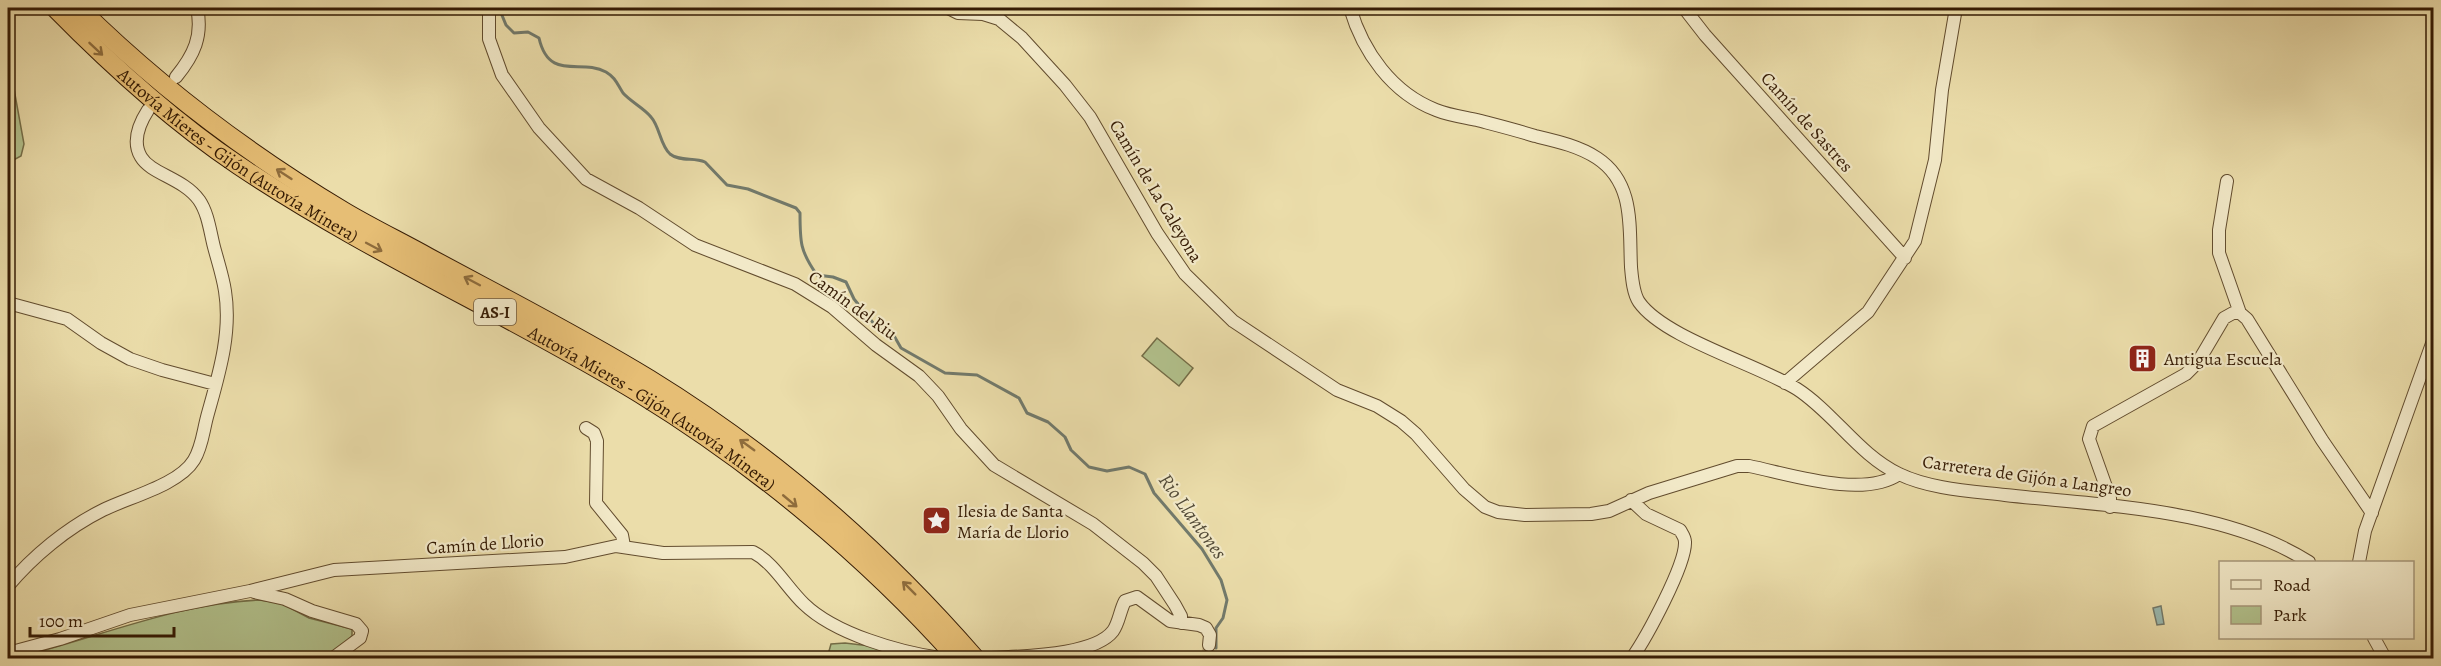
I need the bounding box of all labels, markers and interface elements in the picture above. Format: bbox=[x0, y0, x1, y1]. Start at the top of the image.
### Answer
one-way arrow bbox=[89, 41, 104, 56]
street label: Autovía Mieres - Gijón (Autovía Minera) bbox=[112, 62, 363, 248]
street label: Camín de Sastres bbox=[1756, 67, 1858, 177]
street label: Camín de La Caleyona bbox=[1104, 115, 1208, 267]
one-way arrow bbox=[276, 167, 293, 180]
one-way arrow bbox=[365, 241, 382, 253]
street label: Camín del Riu bbox=[804, 265, 903, 346]
one-way arrow bbox=[464, 275, 481, 287]
road number: AS-I bbox=[474, 299, 516, 325]
street label: Autovía Mieres - Gijón (Autovía Minera) bbox=[523, 320, 781, 496]
building icon: Antigua Escuela bbox=[2127, 343, 2159, 375]
place label: Antigua Escuela bbox=[2163, 347, 2282, 371]
one-way arrow bbox=[740, 439, 756, 452]
street label: Carretera de Gijón a Langreo bbox=[1921, 449, 2133, 503]
water label: Rio Llantones bbox=[1152, 468, 1233, 565]
one-way arrow bbox=[782, 495, 798, 508]
place label: Ilesia de Santa María de Llorio bbox=[957, 499, 1069, 544]
place icon: Ilesia de Santa María de Llorio bbox=[920, 505, 952, 537]
street label: Camín de Llorio bbox=[425, 528, 545, 560]
legend bbox=[2219, 561, 2414, 639]
text: Road bbox=[2273, 573, 2311, 597]
one-way arrow bbox=[902, 581, 917, 596]
scale bar bbox=[30, 600, 174, 638]
text: Park bbox=[2273, 603, 2307, 627]
text: 100 m bbox=[39, 609, 83, 633]

